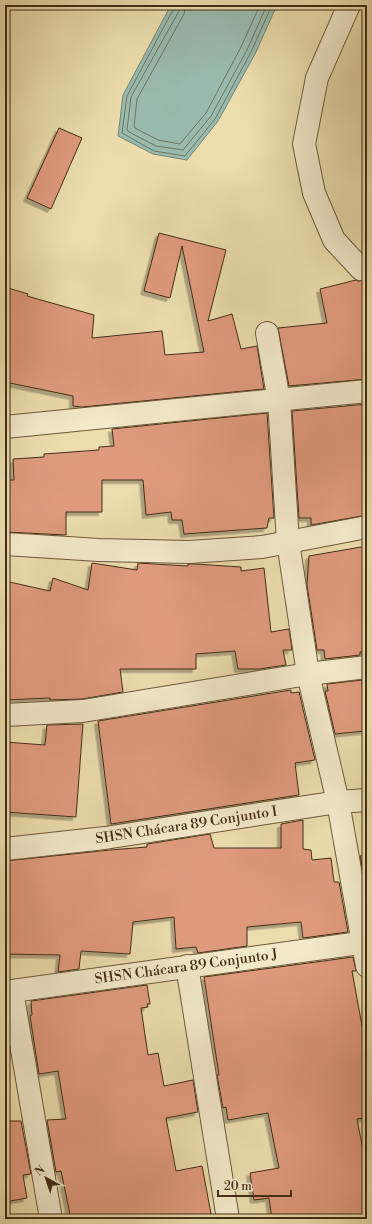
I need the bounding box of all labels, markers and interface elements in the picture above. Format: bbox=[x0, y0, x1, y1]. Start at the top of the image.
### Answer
street label: SHSN Chácara 89 Conjunto I bbox=[95, 802, 279, 848]
street label: SHSN Chácara 89 Conjunto J bbox=[94, 945, 279, 989]
north arrow bbox=[26, 1158, 66, 1198]
text: N bbox=[32, 1163, 48, 1179]
scale bar bbox=[218, 1172, 291, 1198]
text: 20 m bbox=[224, 1179, 252, 1194]

